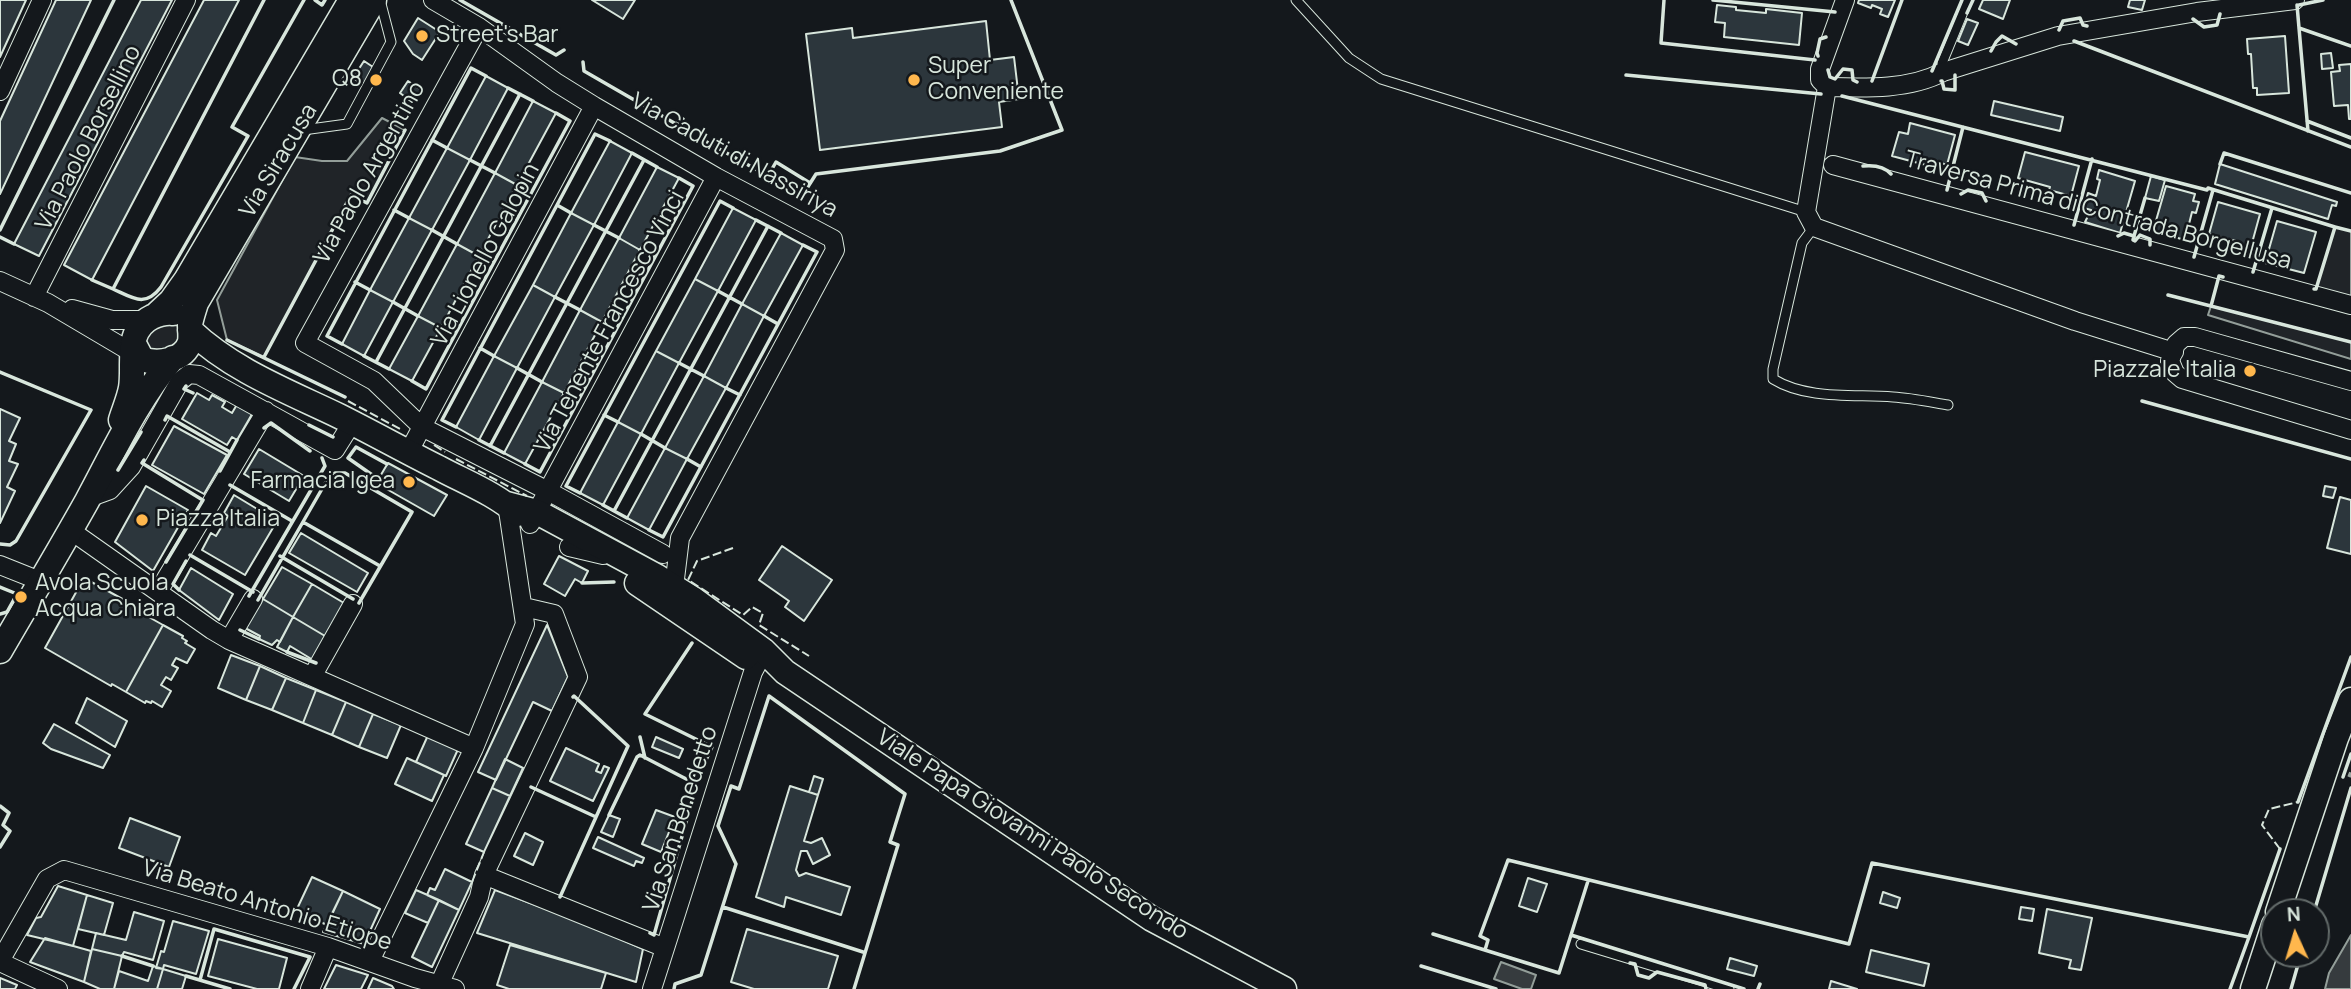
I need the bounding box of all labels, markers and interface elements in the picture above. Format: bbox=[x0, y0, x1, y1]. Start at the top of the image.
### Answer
place label: Street's Bar bbox=[436, 22, 558, 50]
marker: Street's Bar bbox=[414, 28, 430, 44]
street label: Via Paolo Borsellino bbox=[30, 41, 148, 235]
place label: Super Conveniente bbox=[928, 53, 1064, 107]
place label: Q8 bbox=[332, 66, 362, 94]
marker: Q8 bbox=[368, 72, 384, 88]
marker: Super Conveniente bbox=[906, 72, 922, 88]
street label: Via Paolo Argentino bbox=[308, 77, 432, 269]
street label: Via Caduti di Nassiriya bbox=[626, 88, 842, 224]
street label: Via Siracusa bbox=[234, 99, 324, 223]
street label: Traversa Prima di Contrada Borgellusa bbox=[1902, 146, 2294, 276]
street label: Via Lionello Galopin bbox=[426, 159, 546, 351]
street label: Via Tenente Francesco Vinci bbox=[529, 186, 691, 458]
place label: Piazzale Italia bbox=[2093, 357, 2236, 385]
marker: Piazzale Italia bbox=[2242, 363, 2258, 379]
place label: Farmacia Igea bbox=[250, 468, 395, 496]
marker: Farmacia Igea bbox=[401, 474, 417, 490]
place label: Piazza Italia bbox=[156, 506, 280, 534]
marker: Piazza Italia bbox=[134, 512, 150, 528]
place label: Avola Scuola Acqua Chiara bbox=[35, 570, 176, 624]
marker: Avola Scuola Acqua Chiara bbox=[13, 589, 29, 605]
street label: Via San Benedetto bbox=[638, 723, 724, 915]
street label: Viale Papa Giovanni Paolo Secondo bbox=[871, 724, 1193, 946]
street label: Via Beato Antonio Etiope bbox=[139, 855, 395, 957]
north arrow bbox=[2260, 898, 2330, 968]
text: N bbox=[2286, 901, 2301, 927]

